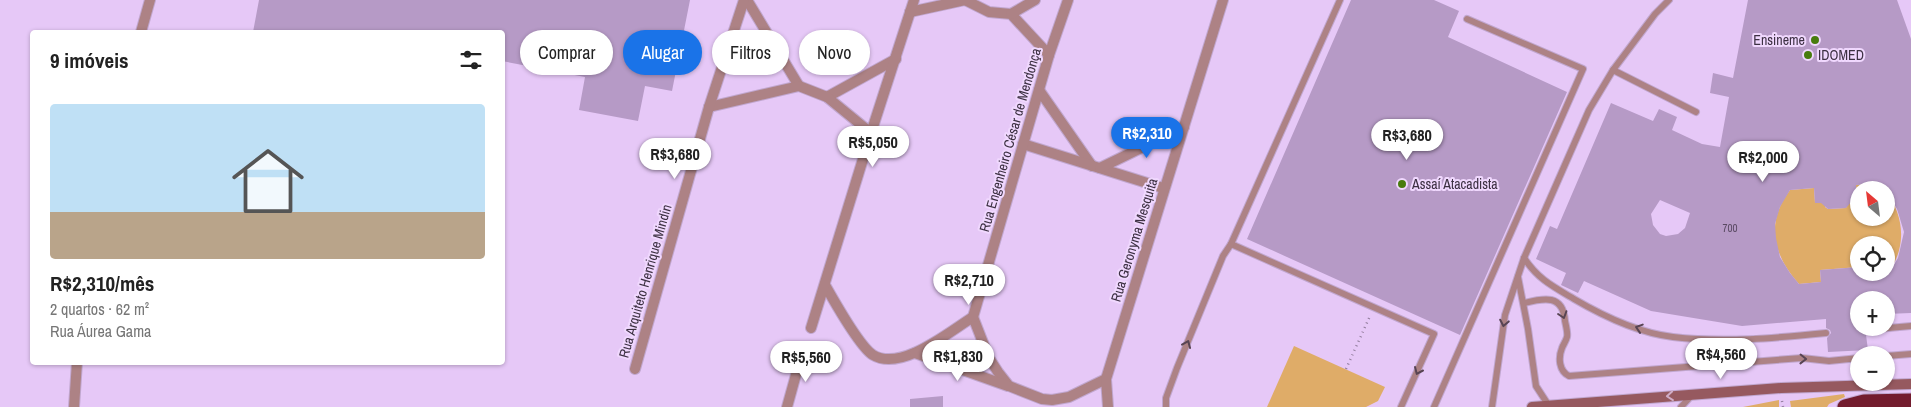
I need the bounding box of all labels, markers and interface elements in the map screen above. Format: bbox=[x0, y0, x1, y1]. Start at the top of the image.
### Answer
chip: Comprar bbox=[520, 30, 613, 75]
chip: Alugar bbox=[623, 30, 702, 75]
chip: Filtros bbox=[712, 30, 789, 75]
chip: Novo bbox=[799, 30, 870, 75]
place label: Ensineme bbox=[1753, 31, 1805, 49]
marker: Ensineme bbox=[1809, 34, 1821, 46]
text: 9 imóveis bbox=[50, 46, 129, 75]
icon: filters bbox=[457, 46, 485, 74]
street label: Rua Engenheiro César de Mendonça bbox=[975, 46, 1045, 234]
place label: IDOMED bbox=[1818, 46, 1864, 64]
marker: IDOMED bbox=[1802, 49, 1814, 61]
pin: R$2,310 bbox=[1101, 116, 1193, 159]
pin: R$3,680 bbox=[1361, 119, 1453, 161]
text: R$2,310 bbox=[1122, 122, 1172, 144]
text: R$3,680 bbox=[1382, 124, 1432, 146]
pin: R$5,050 bbox=[827, 126, 919, 168]
text: R$5,050 bbox=[848, 131, 898, 153]
icon: home bbox=[223, 136, 313, 226]
pin: R$3,680 bbox=[629, 138, 721, 180]
pin: R$2,000 bbox=[1717, 140, 1809, 183]
text: R$3,680 bbox=[650, 143, 700, 165]
text: R$2,000 bbox=[1738, 146, 1788, 168]
street label: Rua Geronyma Mesquita bbox=[1107, 175, 1162, 304]
place label: Assaí Atacadista bbox=[1411, 175, 1498, 193]
marker: Assaí Atacadista bbox=[1396, 178, 1408, 190]
north arrow bbox=[1850, 181, 1895, 226]
map controls bbox=[1850, 181, 1895, 391]
street label: Rua Arquiteto Henrique Mindin bbox=[614, 202, 676, 360]
house number: 700 bbox=[1722, 221, 1738, 235]
button: locate bbox=[1850, 236, 1895, 281]
pin: R$2,710 bbox=[923, 264, 1015, 306]
text: R$2,310/mês bbox=[50, 269, 154, 298]
text: R$2,710 bbox=[944, 269, 994, 291]
button: + bbox=[1850, 291, 1895, 336]
text: 2 quartos · 62 m² bbox=[50, 298, 149, 320]
one-way arrow bbox=[1557, 310, 1567, 318]
one-way arrow bbox=[1499, 318, 1510, 327]
text: Rua Áurea Gama bbox=[50, 320, 151, 342]
one-way arrow bbox=[1635, 324, 1644, 334]
pin: R$4,560 bbox=[1675, 338, 1767, 380]
pin: R$5,560 bbox=[760, 340, 852, 383]
pin: R$1,830 bbox=[912, 340, 1004, 382]
one-way arrow bbox=[1181, 340, 1192, 349]
text: R$4,560 bbox=[1696, 343, 1746, 365]
text: R$1,830 bbox=[933, 345, 983, 367]
text: R$5,560 bbox=[781, 346, 831, 368]
button: − bbox=[1850, 346, 1895, 391]
one-way arrow bbox=[1800, 353, 1808, 364]
one-way arrow bbox=[1413, 366, 1424, 375]
one-way arrow bbox=[1666, 390, 1674, 401]

